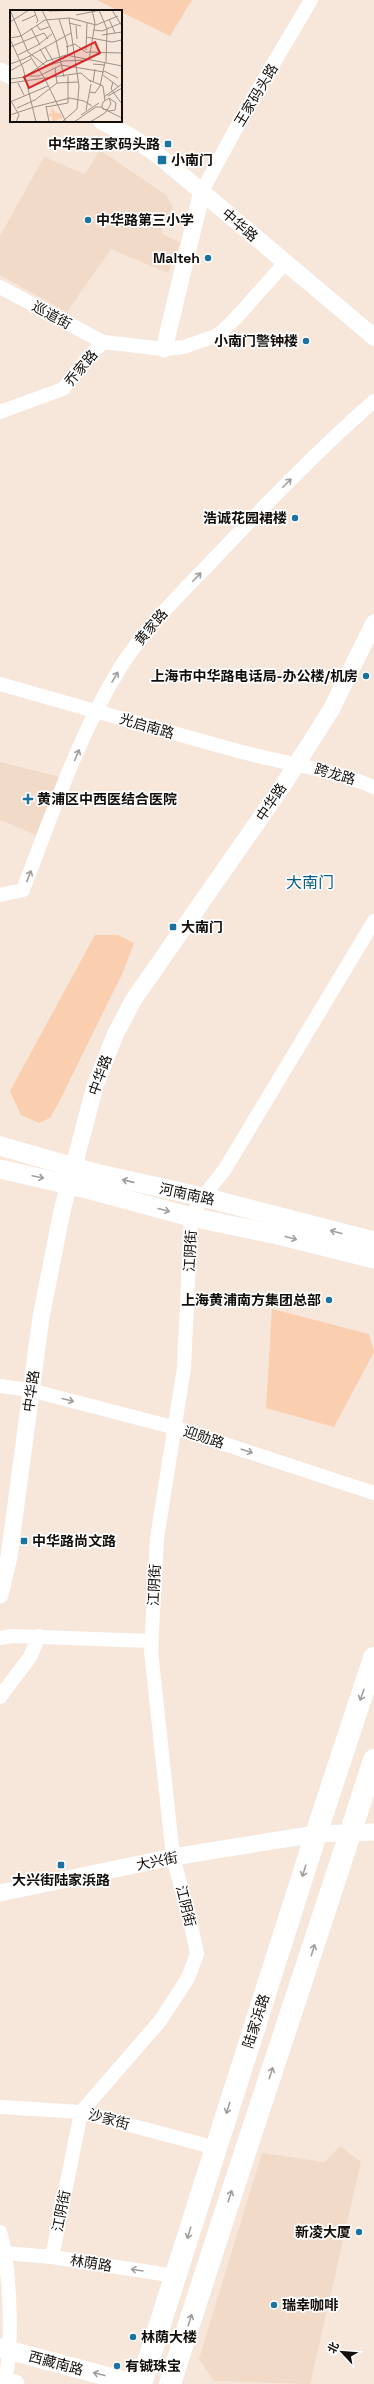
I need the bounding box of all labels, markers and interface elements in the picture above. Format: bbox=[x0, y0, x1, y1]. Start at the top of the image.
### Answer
inset map bbox=[10, 10, 122, 122]
street label: 王家码头路 bbox=[230, 60, 282, 130]
place label: 中华路王家码头路 bbox=[48, 135, 160, 153]
marker: 中华路王家码头路 bbox=[163, 139, 173, 149]
place label: 小南门 bbox=[171, 151, 213, 169]
marker: 小南门 bbox=[156, 154, 168, 166]
street label: 中华路 bbox=[218, 204, 262, 246]
place label: 中华路第三小学 bbox=[96, 211, 194, 229]
marker: 中华路第三小学 bbox=[83, 215, 93, 225]
place label: Malteh bbox=[153, 249, 200, 267]
marker: Malteh bbox=[203, 253, 213, 263]
street label: 巡道街 bbox=[29, 297, 75, 333]
place label: 小南门警钟楼 bbox=[214, 332, 298, 350]
marker: 小南门警钟楼 bbox=[301, 336, 311, 346]
street label: 乔家路 bbox=[61, 346, 101, 390]
one-way arrow bbox=[282, 479, 292, 488]
place label: 浩诚花园裙楼 bbox=[203, 509, 287, 527]
marker: 浩诚花园裙楼 bbox=[290, 513, 300, 523]
one-way arrow bbox=[192, 572, 201, 582]
street label: 黄家路 bbox=[131, 605, 171, 649]
place label: 上海市中华路电话局-办公楼/机房 bbox=[151, 667, 358, 685]
one-way arrow bbox=[111, 671, 119, 683]
marker: 上海市中华路电话局-办公楼/机房 bbox=[361, 671, 371, 681]
street label: 光启南路 bbox=[118, 710, 176, 742]
one-way arrow bbox=[73, 749, 81, 761]
street label: 跨龙路 bbox=[312, 760, 358, 788]
street label: 中华路 bbox=[252, 780, 290, 824]
place label: 黄浦区中西医结合医院 bbox=[37, 790, 177, 808]
marker: 黄浦区中西医结合医院 bbox=[22, 793, 34, 805]
one-way arrow bbox=[25, 870, 33, 882]
district label: 大南门 bbox=[286, 872, 334, 893]
place label: 大南门 bbox=[181, 918, 223, 936]
marker: 大南门 bbox=[168, 922, 178, 932]
street label: 中华路 bbox=[84, 1052, 116, 1098]
one-way arrow bbox=[31, 1174, 44, 1182]
one-way arrow bbox=[122, 1177, 135, 1184]
street label: 河南南路 bbox=[158, 1179, 216, 1209]
one-way arrow bbox=[157, 1207, 170, 1214]
one-way arrow bbox=[330, 1228, 343, 1236]
street label: 江阴街 bbox=[180, 1230, 200, 1272]
one-way arrow bbox=[284, 1235, 297, 1242]
place label: 上海黄浦南方集团总部 bbox=[181, 1291, 321, 1309]
marker: 上海黄浦南方集团总部 bbox=[324, 1295, 334, 1305]
street label: 中华路 bbox=[19, 1369, 43, 1413]
one-way arrow bbox=[61, 1397, 74, 1404]
street label: 迎勋路 bbox=[181, 1422, 227, 1452]
one-way arrow bbox=[241, 1448, 253, 1456]
place label: 中华路尚文路 bbox=[32, 1532, 116, 1550]
marker: 中华路尚文路 bbox=[19, 1536, 29, 1546]
street label: 江阴街 bbox=[144, 1564, 164, 1606]
one-way arrow bbox=[357, 1689, 365, 1701]
street label: 大兴街 bbox=[135, 1848, 179, 1874]
marker: 大兴街陆家浜路 bbox=[56, 1860, 66, 1870]
one-way arrow bbox=[300, 1864, 307, 1877]
place label: 大兴街陆家浜路 bbox=[12, 1871, 110, 1889]
street label: 江阴街 bbox=[172, 1883, 200, 1929]
one-way arrow bbox=[310, 1944, 317, 1957]
street label: 陆家浜路 bbox=[239, 1992, 273, 2050]
one-way arrow bbox=[267, 2067, 275, 2079]
one-way arrow bbox=[224, 2102, 231, 2115]
street label: 沙家街 bbox=[86, 2105, 132, 2133]
street label: 江阴街 bbox=[48, 2189, 74, 2233]
one-way arrow bbox=[227, 2190, 234, 2203]
place label: 新凌大厦 bbox=[295, 2223, 351, 2241]
one-way arrow bbox=[185, 2226, 192, 2239]
marker: 新凌大厦 bbox=[354, 2227, 364, 2237]
street label: 林荫路 bbox=[69, 2251, 113, 2275]
one-way arrow bbox=[131, 2266, 144, 2274]
place label: 瑞幸咖啡 bbox=[282, 2296, 339, 2314]
marker: 瑞幸咖啡 bbox=[269, 2300, 279, 2310]
one-way arrow bbox=[187, 2314, 195, 2326]
place label: 林荫大楼 bbox=[141, 2328, 197, 2346]
marker: 林荫大楼 bbox=[128, 2332, 138, 2342]
north arrow bbox=[322, 2332, 362, 2372]
text: 北 bbox=[324, 2340, 342, 2356]
street label: 西藏南路 bbox=[27, 2347, 85, 2379]
place label: 有铖珠宝 bbox=[125, 2357, 181, 2375]
marker: 有铖珠宝 bbox=[112, 2361, 122, 2371]
one-way arrow bbox=[92, 2370, 105, 2378]

